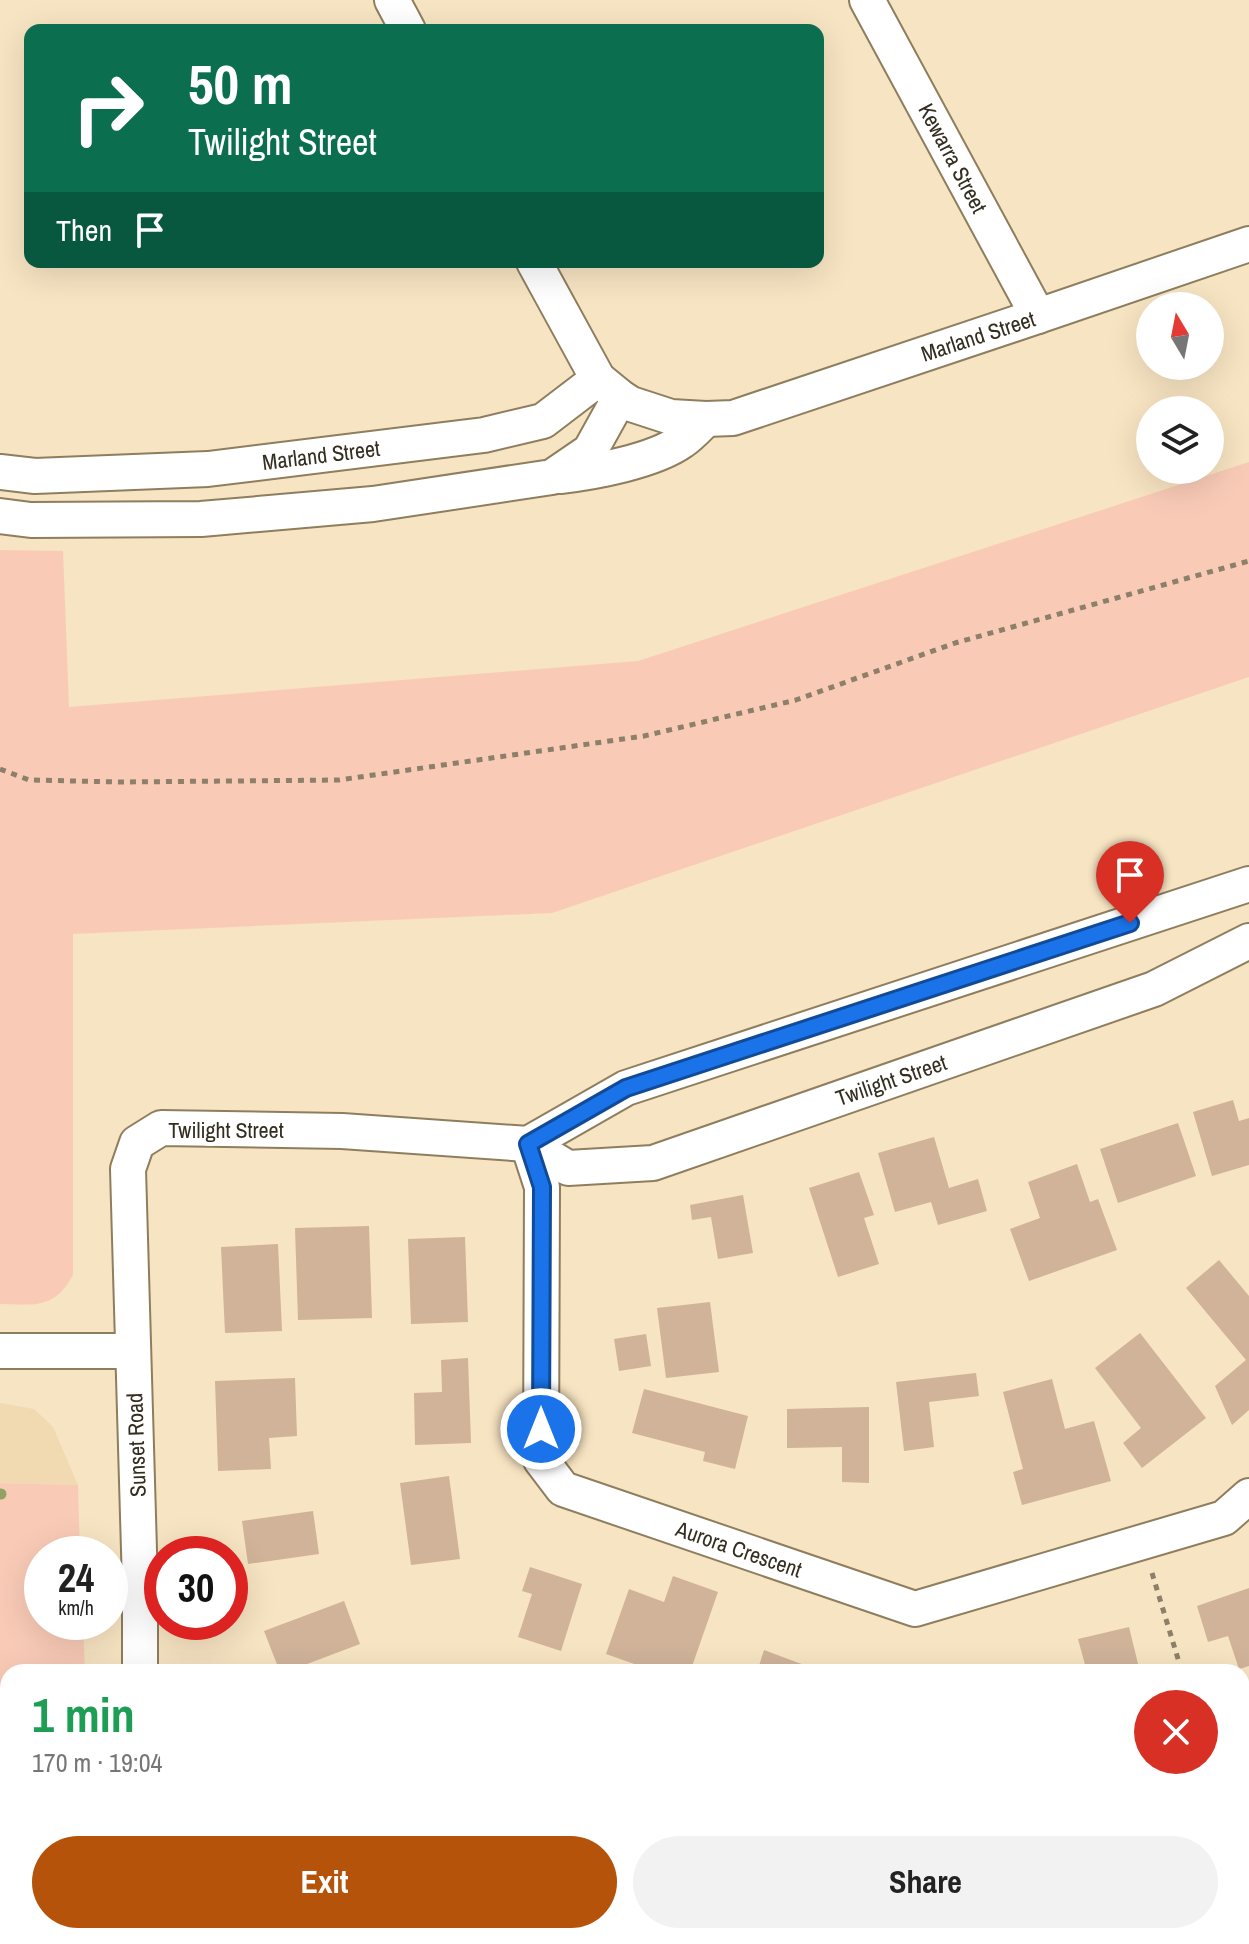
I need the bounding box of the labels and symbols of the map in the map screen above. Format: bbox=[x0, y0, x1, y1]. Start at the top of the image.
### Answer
street label: Kewarra Street bbox=[912, 98, 994, 218]
north arrow bbox=[1136, 292, 1224, 380]
street label: Marland Street bbox=[917, 303, 1039, 369]
street label: Marland Street bbox=[260, 433, 382, 477]
pin bbox=[1096, 841, 1164, 923]
street label: Twilight Street bbox=[832, 1047, 950, 1113]
street label: Twilight Street bbox=[168, 1115, 284, 1145]
position arrow bbox=[499, 1387, 583, 1471]
street label: Sunset Road bbox=[119, 1392, 153, 1498]
street label: Aurora Crescent bbox=[671, 1513, 806, 1585]
speed limit sign: 30 bbox=[144, 1536, 248, 1640]

